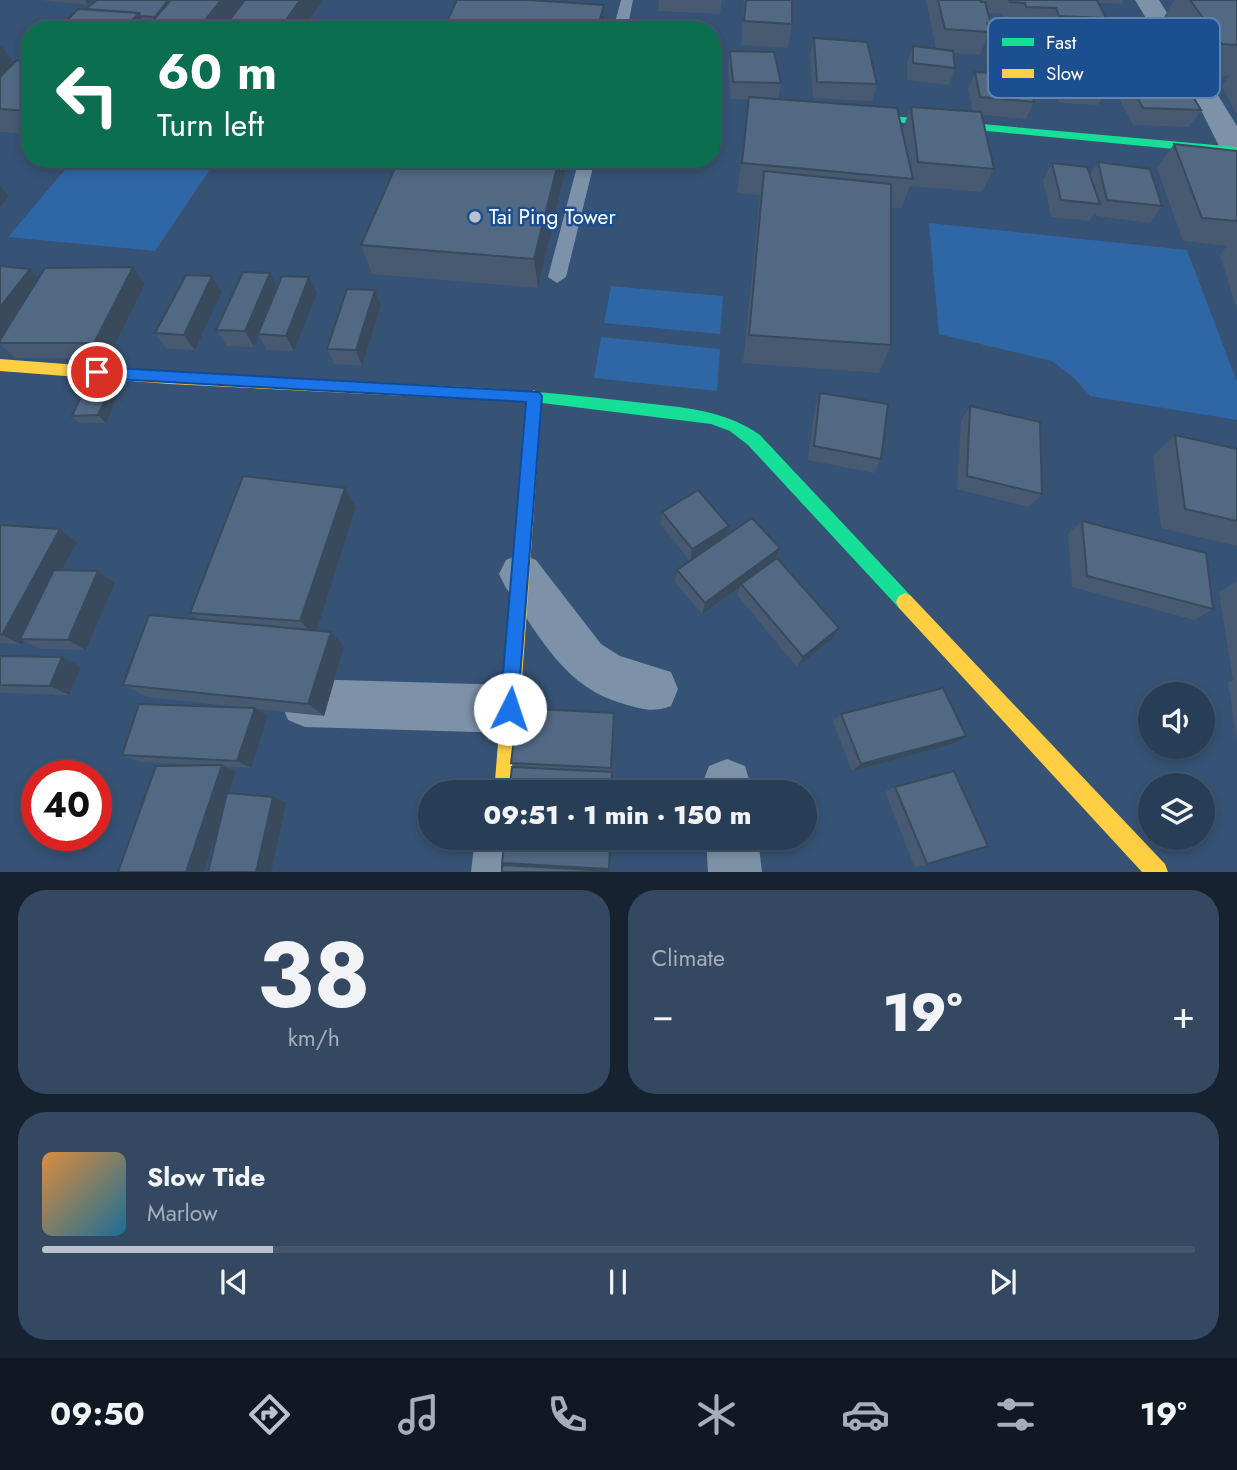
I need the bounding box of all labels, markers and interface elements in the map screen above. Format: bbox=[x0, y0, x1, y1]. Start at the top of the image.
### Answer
legend bbox=[988, 18, 1220, 98]
text: Fast bbox=[1046, 29, 1077, 56]
text: 60 m bbox=[157, 37, 277, 107]
icon: left bbox=[42, 49, 133, 140]
text: Slow bbox=[1046, 60, 1084, 87]
text: Turn left bbox=[157, 102, 264, 148]
place label: Tai Ping Tower bbox=[489, 202, 616, 232]
marker: Tai Ping Tower bbox=[467, 209, 483, 225]
pin bbox=[67, 342, 127, 402]
icon: arrive bbox=[78, 353, 116, 391]
position arrow bbox=[473, 672, 547, 746]
map controls bbox=[1138, 682, 1215, 850]
button: sound bbox=[1138, 682, 1215, 759]
speed limit sign: 40 bbox=[21, 760, 112, 851]
button: layers bbox=[1138, 773, 1215, 850]
text: 09:51 · 1 min · 150 m bbox=[484, 796, 751, 834]
text: 38 bbox=[257, 910, 371, 1041]
text: Climate bbox=[652, 941, 725, 975]
text: 19° bbox=[883, 975, 962, 1051]
text: − bbox=[652, 987, 674, 1042]
text: + bbox=[1172, 987, 1195, 1042]
text: km/h bbox=[288, 1021, 340, 1055]
text: Slow Tide bbox=[147, 1158, 266, 1196]
text: Marlow bbox=[147, 1196, 218, 1230]
icon: previous bbox=[215, 1263, 253, 1301]
icon: pause bbox=[599, 1263, 637, 1301]
icon: next bbox=[984, 1263, 1022, 1301]
icon: directions bbox=[245, 1390, 294, 1439]
icon: music bbox=[394, 1390, 443, 1439]
icon: phone bbox=[543, 1390, 592, 1439]
icon: climate bbox=[692, 1390, 741, 1439]
icon: car bbox=[841, 1390, 890, 1439]
icon: filters bbox=[991, 1390, 1040, 1439]
text: 09:50 bbox=[50, 1391, 145, 1437]
text: 19° bbox=[1140, 1391, 1187, 1437]

